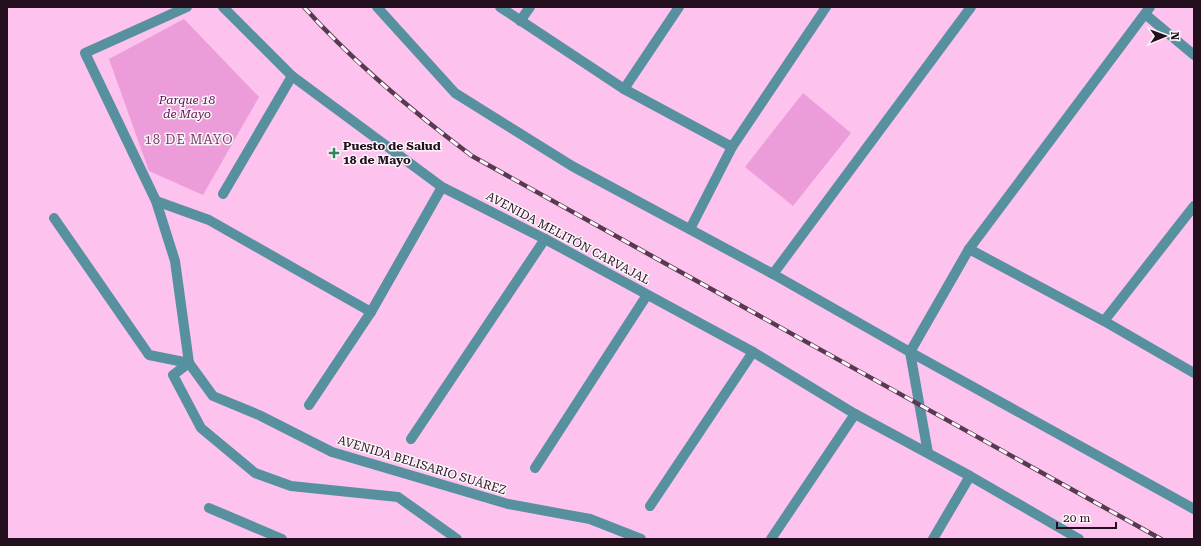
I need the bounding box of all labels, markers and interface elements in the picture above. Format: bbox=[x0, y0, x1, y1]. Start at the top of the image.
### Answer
north arrow bbox=[1145, 16, 1185, 56]
text: N bbox=[1168, 31, 1181, 41]
park label: Parque 18 de Mayo bbox=[158, 93, 215, 121]
district label: 18 DE MAYO bbox=[144, 132, 234, 147]
place label: Puesto de Salud 18 de Mayo bbox=[343, 139, 441, 167]
marker: Puesto de Salud 18 de Mayo bbox=[328, 147, 340, 159]
street label: AVENIDA MELITÓN CARVAJAL bbox=[484, 189, 652, 287]
street label: AVENIDA BELISARIO SUÁREZ bbox=[336, 433, 508, 497]
scale bar bbox=[1057, 504, 1116, 530]
text: 20 m bbox=[1063, 511, 1090, 525]

